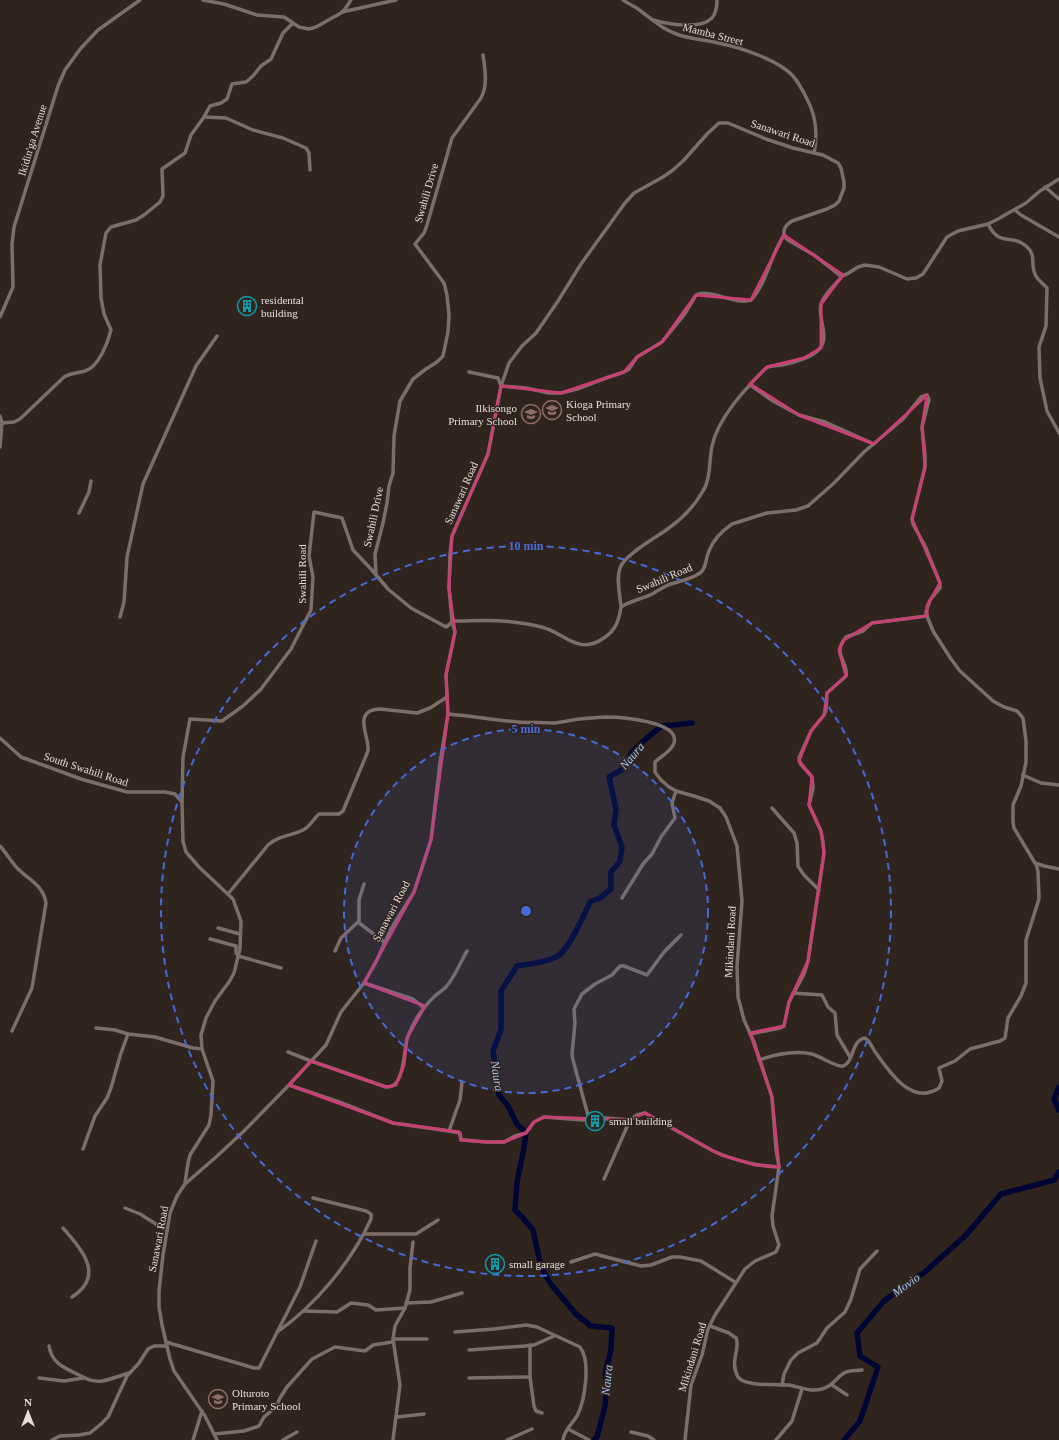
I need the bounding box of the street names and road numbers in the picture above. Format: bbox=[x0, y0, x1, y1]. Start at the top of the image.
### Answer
street label: Mamba Street bbox=[681, 21, 745, 47]
street label: Ikidin'ga Avenue bbox=[15, 103, 49, 177]
street label: Sanawari Road bbox=[749, 117, 817, 149]
street label: Swahili Drive bbox=[412, 162, 440, 224]
street label: Sanawari Road bbox=[442, 460, 480, 526]
street label: Swahili Drive bbox=[361, 486, 385, 548]
street label: Swahili Road bbox=[296, 544, 308, 604]
street label: Swahili Road bbox=[634, 561, 694, 595]
street label: South Swahili Road bbox=[42, 750, 130, 788]
street label: Sanawari Road bbox=[370, 878, 412, 943]
street label: Mikindani Road bbox=[722, 905, 738, 978]
street label: Sanawari Road bbox=[146, 1205, 170, 1273]
street label: Mikindani Road bbox=[676, 1320, 708, 1393]

